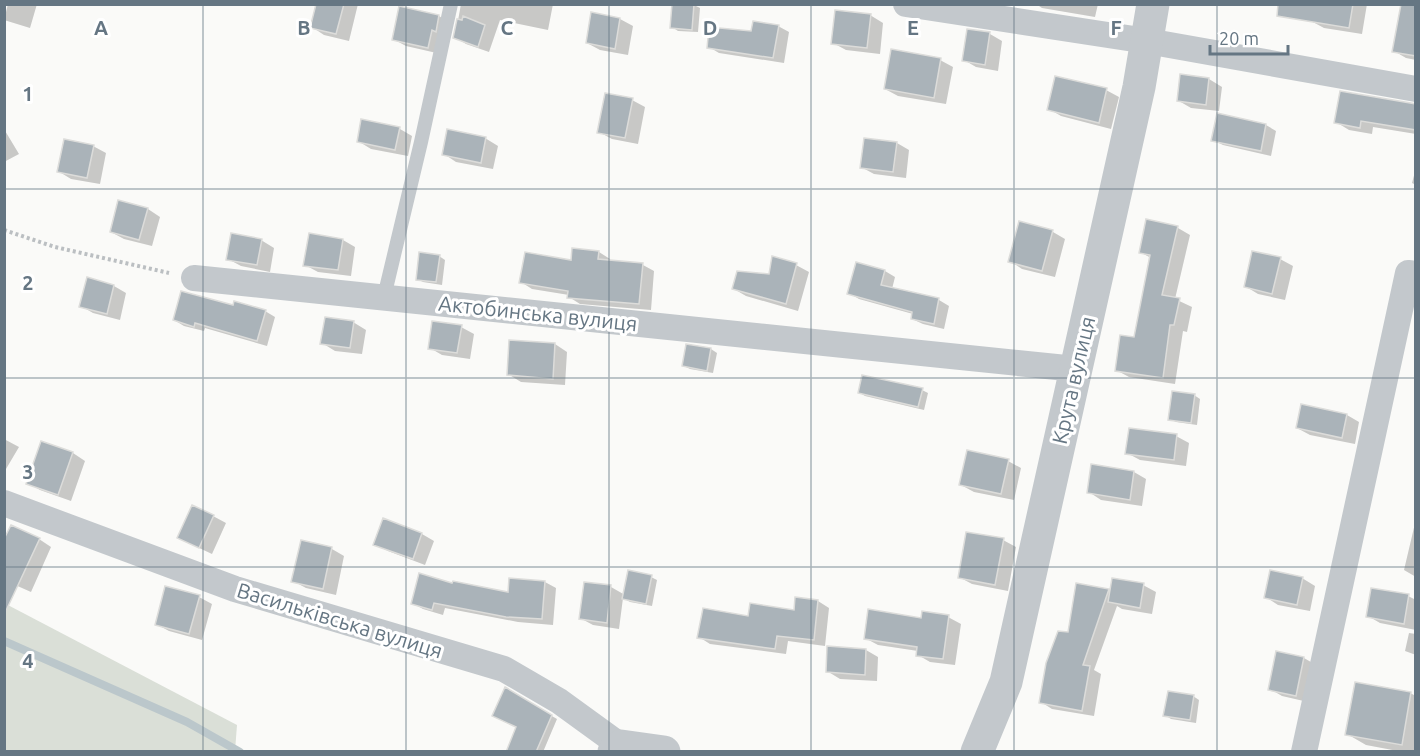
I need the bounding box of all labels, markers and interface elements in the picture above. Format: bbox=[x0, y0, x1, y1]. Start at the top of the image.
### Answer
text: A bbox=[94, 16, 108, 39]
text: B bbox=[297, 16, 311, 39]
text: C bbox=[501, 16, 514, 39]
text: D bbox=[703, 16, 717, 39]
text: E bbox=[907, 16, 919, 39]
text: F bbox=[1110, 16, 1122, 39]
scale bar bbox=[1210, 18, 1288, 56]
text: 20 m bbox=[1219, 28, 1259, 48]
text: 1 bbox=[22, 82, 34, 105]
text: 2 bbox=[22, 271, 34, 294]
street label: Актобинська вулиця bbox=[437, 291, 639, 335]
street label: Крута вулиця bbox=[1047, 314, 1099, 446]
text: 3 bbox=[22, 460, 34, 483]
street label: Васильківська вулиця bbox=[234, 577, 446, 663]
text: 4 bbox=[22, 649, 34, 672]

